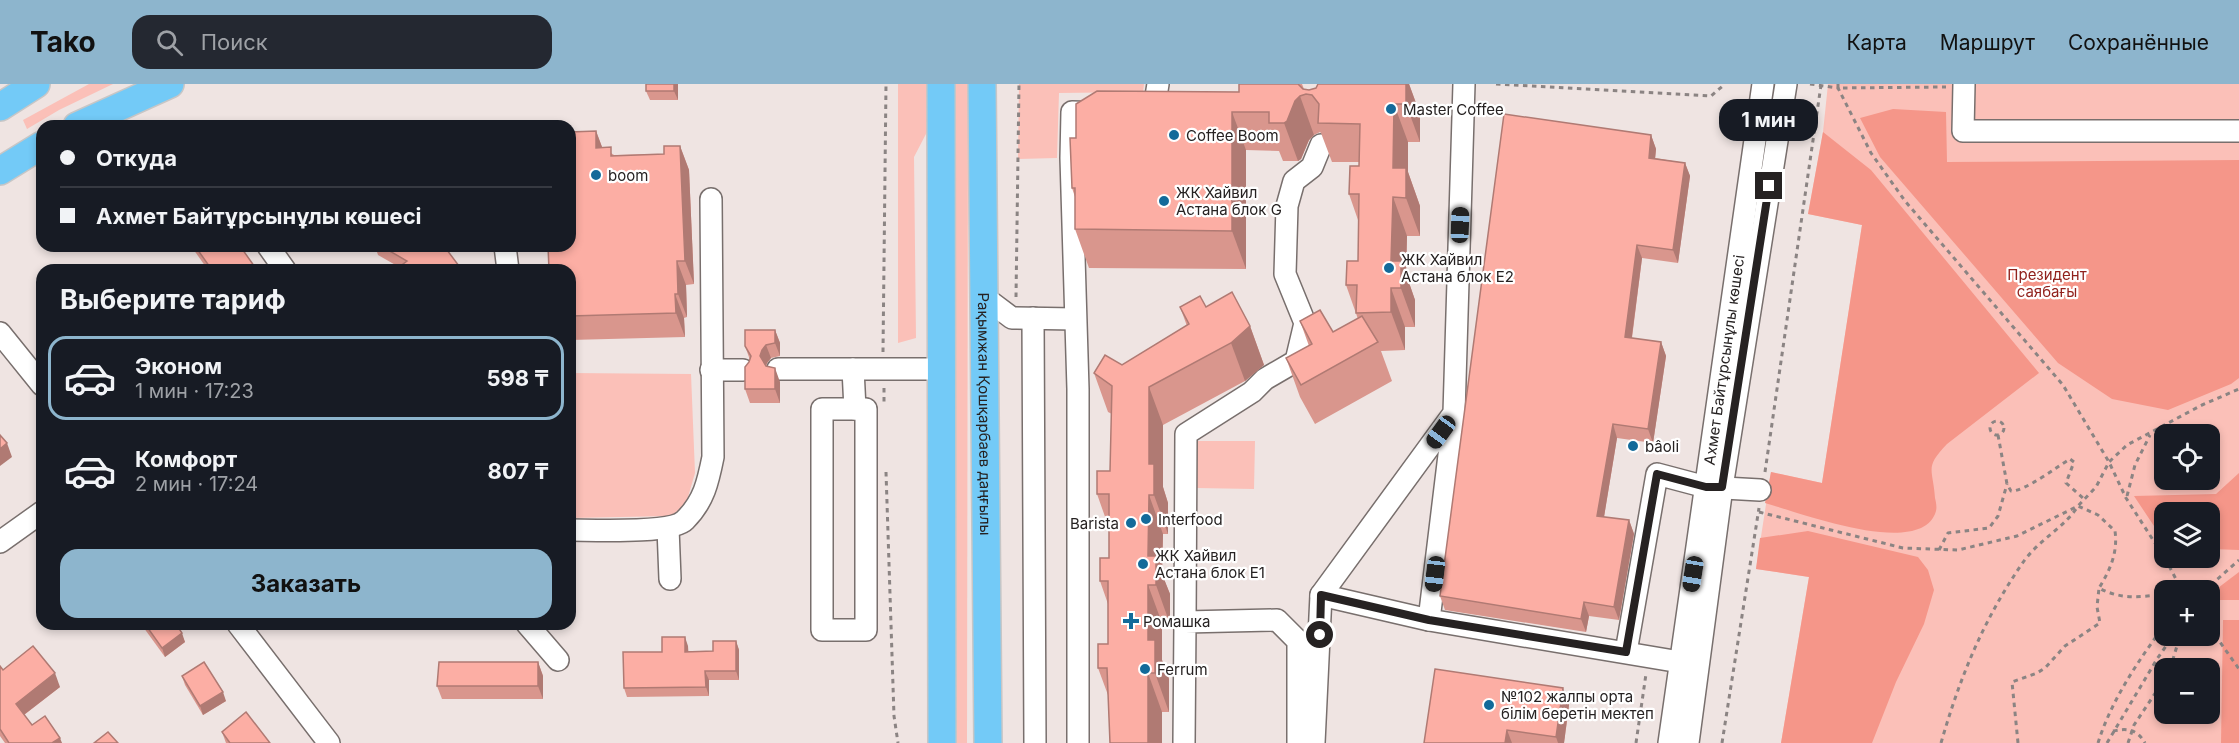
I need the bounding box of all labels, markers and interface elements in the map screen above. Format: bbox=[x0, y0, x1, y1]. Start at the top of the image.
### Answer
search box bbox=[132, 15, 552, 69]
text: Tako bbox=[30, 25, 96, 59]
icon: search bbox=[153, 26, 186, 59]
text: Поиск bbox=[201, 29, 268, 55]
text: Карта bbox=[1846, 30, 1907, 55]
text: Маршрут bbox=[1940, 30, 2035, 55]
text: Сохранённые bbox=[2068, 30, 2209, 55]
callout: 1 мин bbox=[1720, 99, 1818, 141]
place label: Master Coffee bbox=[1403, 100, 1504, 119]
marker: Master Coffee bbox=[1384, 102, 1398, 116]
text: 1 мин bbox=[1741, 108, 1796, 132]
place label: Coffee Boom bbox=[1186, 126, 1279, 145]
marker: Coffee Boom bbox=[1167, 128, 1181, 142]
text: Откуда bbox=[96, 145, 177, 171]
place label: boom bbox=[608, 166, 648, 185]
marker: boom bbox=[589, 168, 603, 182]
route end bbox=[1755, 172, 1782, 199]
place label: ЖК Хайвил Астана блок G bbox=[1176, 183, 1282, 219]
marker: ЖК Хайвил Астана блок G bbox=[1157, 194, 1171, 208]
text: Ахмет Байтұрсынұлы көшесі bbox=[96, 203, 422, 229]
car bbox=[1450, 207, 1470, 243]
place label: ЖК Хайвил Астана блок E2 bbox=[1401, 250, 1514, 286]
street label: Ахмет Байтұрсынұлы көшесі bbox=[1699, 253, 1748, 466]
marker: ЖК Хайвил Астана блок E2 bbox=[1382, 261, 1396, 275]
park label: Президент саябағы bbox=[2007, 265, 2087, 301]
text: Выберите тариф bbox=[60, 283, 286, 316]
street label: Рақымжан Қошқарбаев даңғылы bbox=[974, 292, 996, 536]
icon: car bbox=[63, 351, 117, 405]
text: Эконом bbox=[135, 353, 222, 379]
text: 598 ₸ bbox=[486, 365, 549, 391]
text: 1 мин · 17:23 bbox=[135, 379, 254, 403]
car bbox=[1423, 412, 1459, 452]
map controls bbox=[2154, 424, 2220, 724]
button: locate bbox=[2154, 424, 2220, 490]
place label: bâoli bbox=[1645, 437, 1679, 456]
marker: bâoli bbox=[1626, 439, 1640, 453]
icon: car bbox=[63, 444, 117, 498]
text: Комфорт bbox=[135, 446, 237, 472]
text: 807 ₸ bbox=[488, 458, 549, 484]
text: 2 мин · 17:24 bbox=[135, 472, 258, 496]
button: layers bbox=[2154, 502, 2220, 568]
place label: Interfood bbox=[1158, 510, 1223, 529]
marker: Interfood bbox=[1139, 512, 1153, 526]
place label: Barista bbox=[1070, 514, 1119, 533]
marker: Barista bbox=[1124, 516, 1138, 530]
place label: ЖК Хайвил Астана блок E1 bbox=[1155, 546, 1265, 582]
button: Заказать bbox=[60, 549, 552, 618]
car bbox=[1424, 555, 1446, 593]
car bbox=[1681, 555, 1705, 593]
marker: ЖК Хайвил Астана блок E1 bbox=[1136, 557, 1150, 571]
button: + bbox=[2154, 580, 2220, 646]
place label: Ромашка bbox=[1143, 612, 1210, 631]
marker: Ромашка bbox=[1124, 614, 1138, 628]
route start bbox=[1306, 621, 1333, 648]
button: − bbox=[2154, 658, 2220, 724]
place label: Ferrum bbox=[1157, 660, 1208, 679]
marker: Ferrum bbox=[1138, 662, 1152, 676]
place label: №102 жалпы орта білім беретін мектеп bbox=[1501, 687, 1654, 723]
marker: №102 жалпы орта білім беретін мектеп bbox=[1482, 698, 1496, 712]

